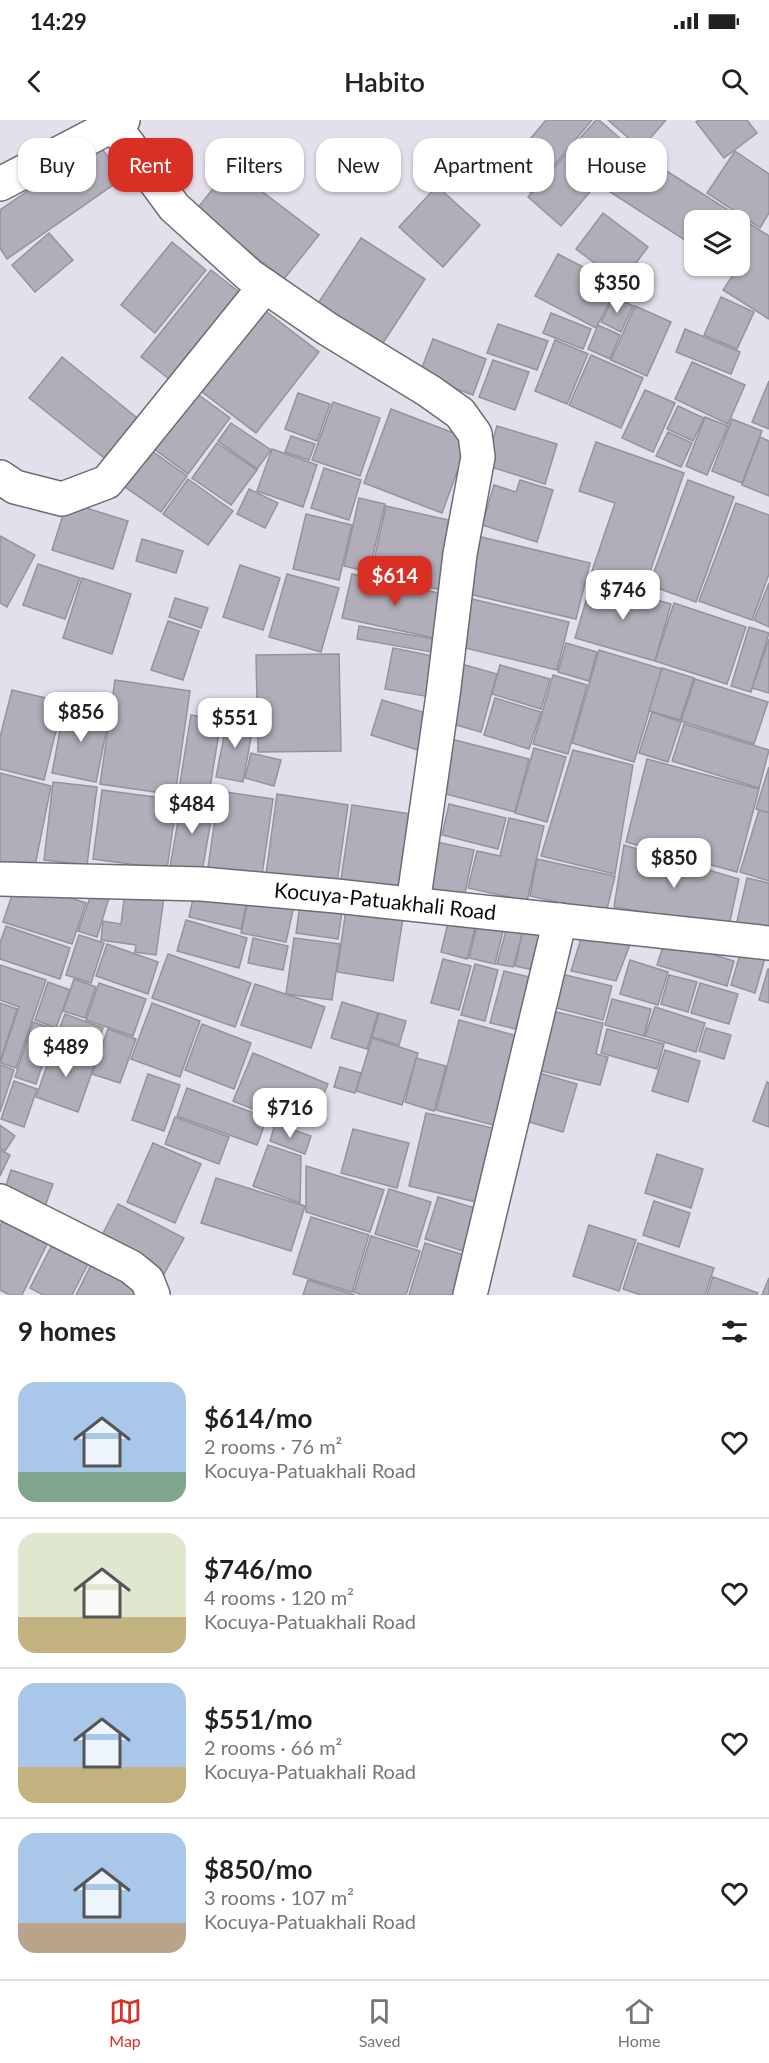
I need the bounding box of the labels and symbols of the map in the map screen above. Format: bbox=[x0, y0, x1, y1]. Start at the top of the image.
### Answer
pin: $350 bbox=[581, 263, 653, 314]
pin: $614 bbox=[359, 556, 431, 607]
pin: $746 bbox=[587, 570, 659, 621]
pin: $856 bbox=[45, 692, 117, 743]
pin: $551 bbox=[199, 698, 271, 749]
pin: $484 bbox=[156, 784, 228, 835]
pin: $850 bbox=[638, 838, 710, 889]
street label: Kocuya-Patuakhali Road bbox=[273, 877, 497, 924]
pin: $489 bbox=[30, 1027, 102, 1078]
pin: $716 bbox=[254, 1088, 326, 1139]

